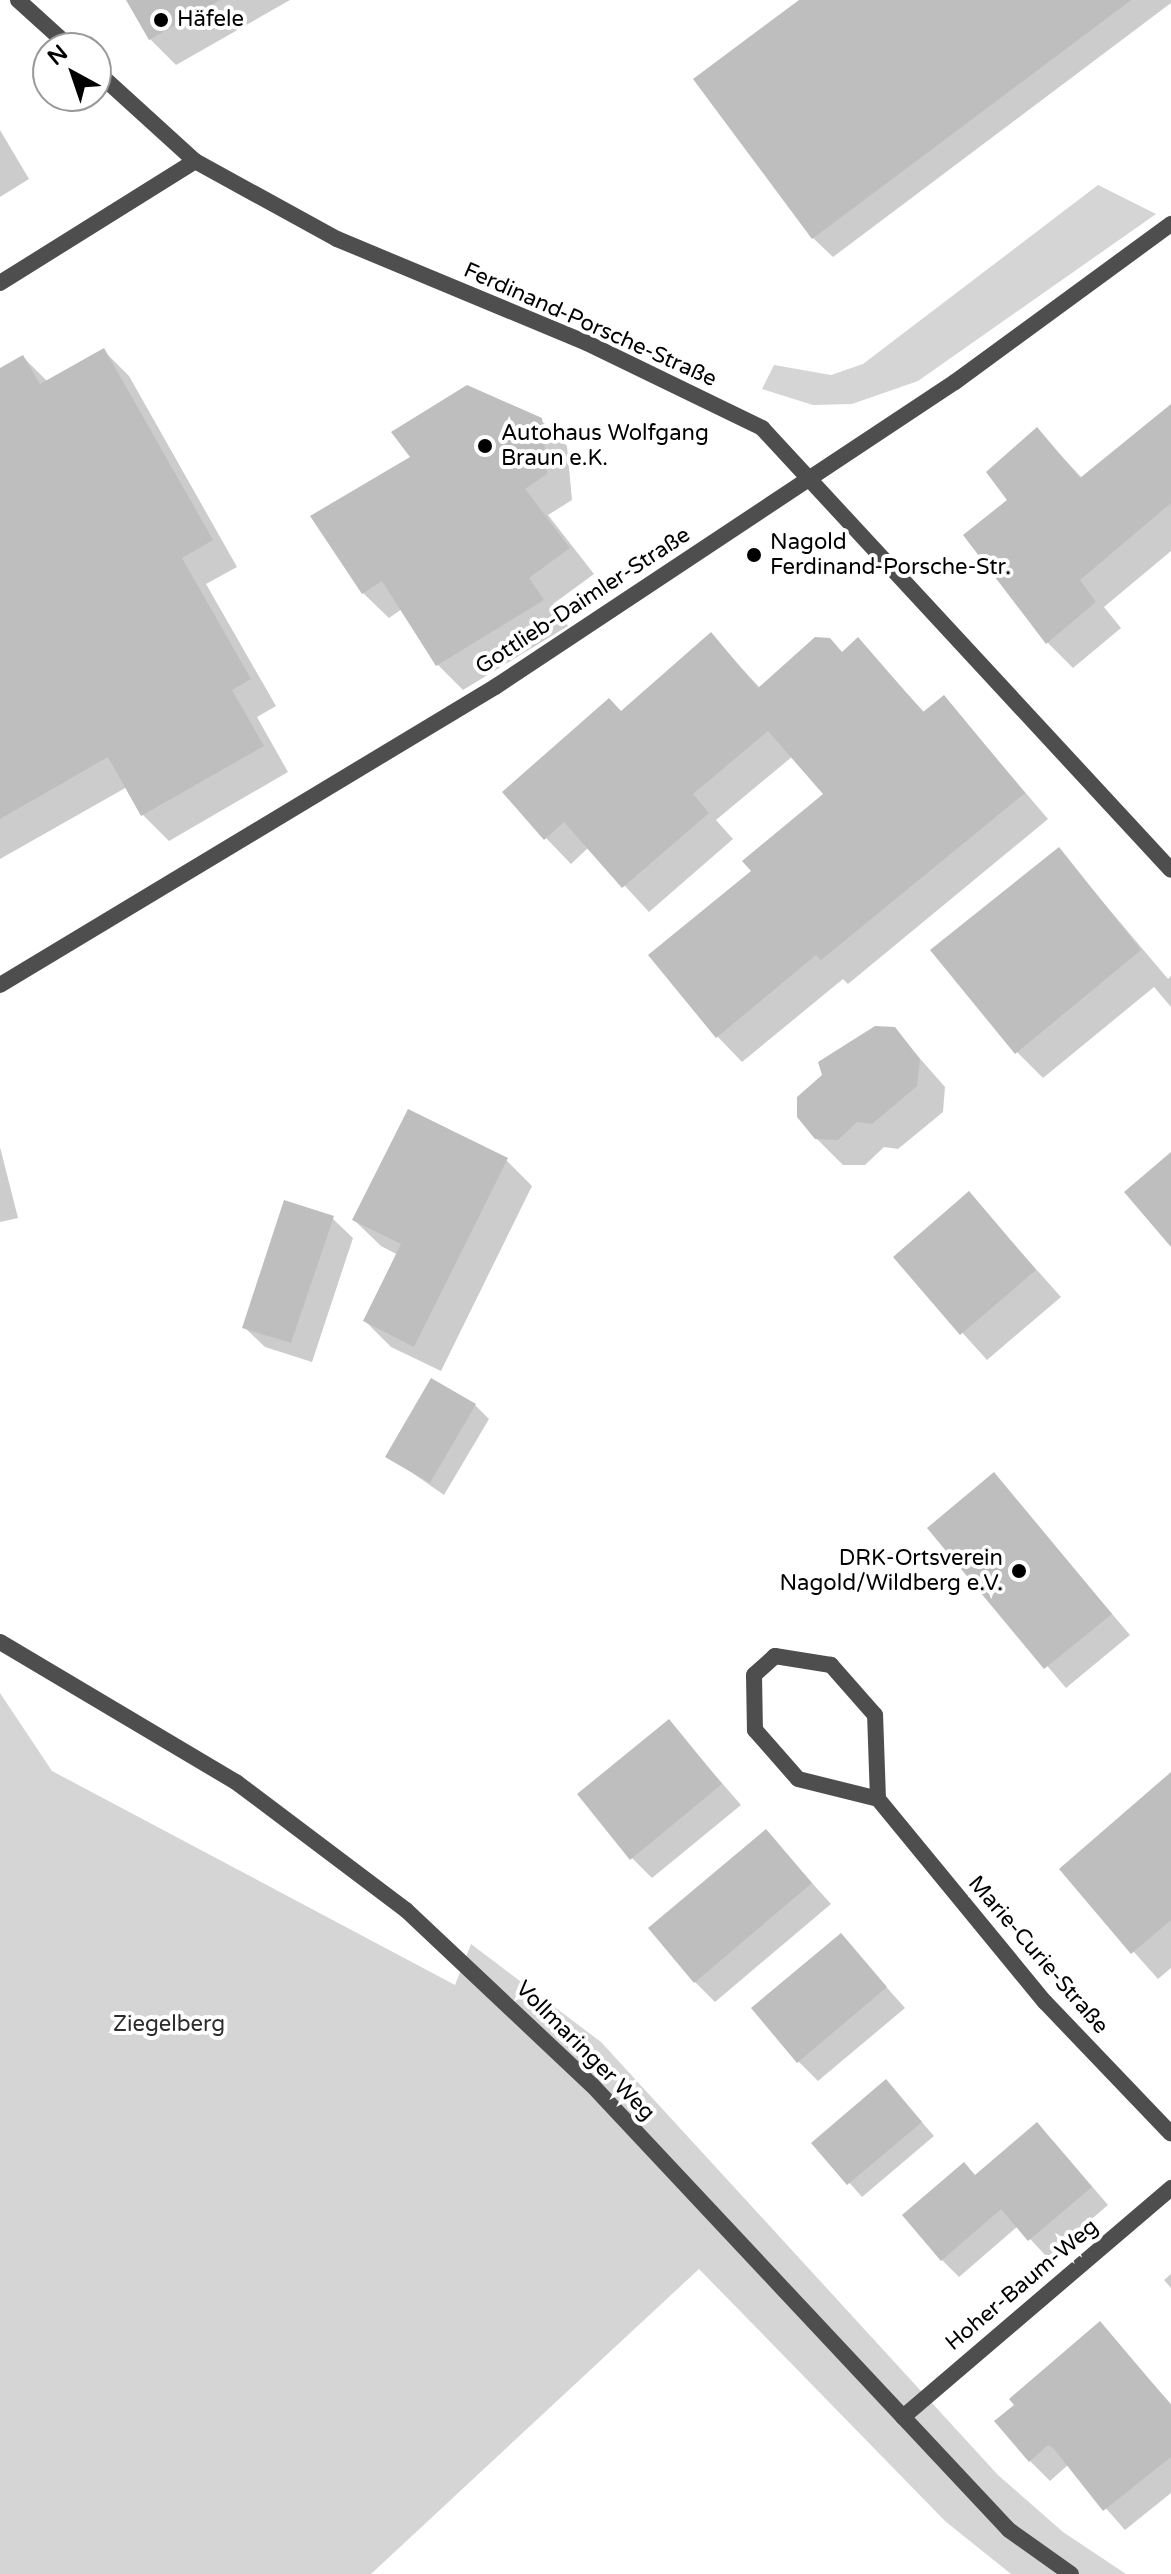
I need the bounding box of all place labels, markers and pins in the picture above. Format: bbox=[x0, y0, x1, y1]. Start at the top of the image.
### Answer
place label: Häfele bbox=[177, 7, 244, 33]
marker: Häfele bbox=[152, 11, 170, 29]
place label: Autohaus Wolfgang Braun e.K. bbox=[501, 420, 709, 472]
marker: Autohaus Wolfgang Braun e.K. bbox=[476, 437, 494, 455]
place label: Nagold Ferdinand-Porsche-Str. bbox=[770, 529, 1011, 580]
marker: Nagold Ferdinand-Porsche-Str. bbox=[745, 546, 763, 564]
place label: DRK-Ortsverein Nagold/Wildberg e.V. bbox=[779, 1545, 1003, 1596]
marker: DRK-Ortsverein Nagold/Wildberg e.V. bbox=[1010, 1562, 1028, 1580]

